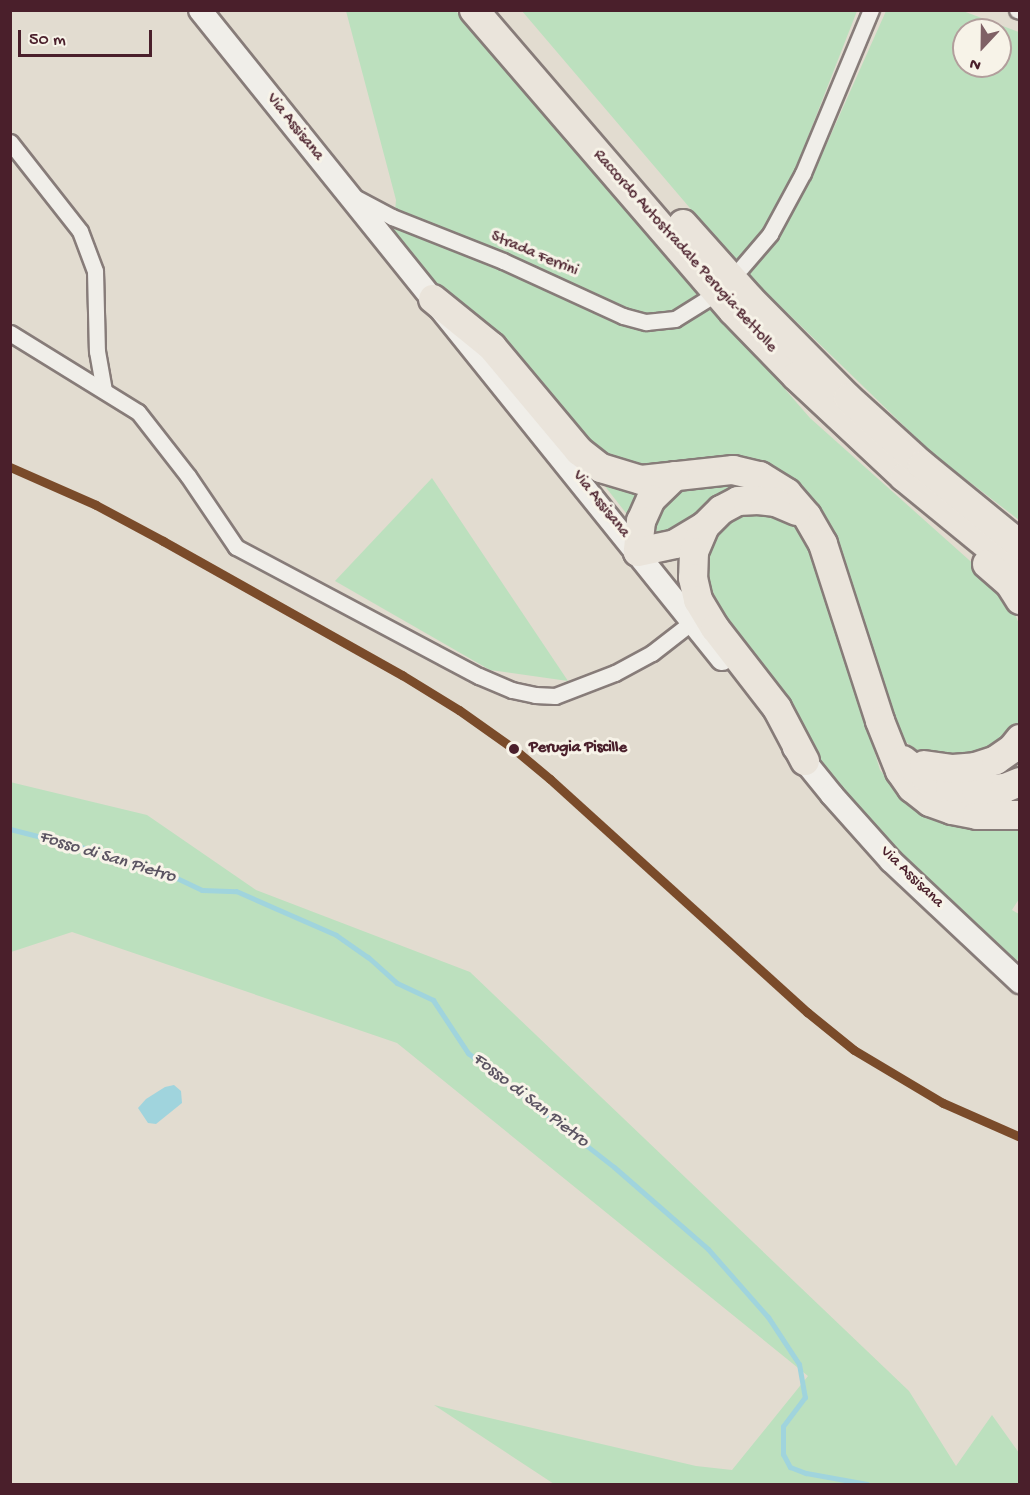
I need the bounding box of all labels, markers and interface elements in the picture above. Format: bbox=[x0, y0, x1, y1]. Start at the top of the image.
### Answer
scale bar bbox=[21, 18, 154, 56]
north arrow bbox=[952, 18, 1012, 78]
text: 50 m bbox=[29, 30, 66, 51]
text: N bbox=[967, 53, 984, 74]
street label: Via Assisana bbox=[261, 90, 327, 166]
street label: Raccordo Autostradale Perugia-Bettolle bbox=[588, 147, 780, 357]
street label: Strada Ferrini bbox=[488, 228, 580, 282]
street label: Via Assisana bbox=[567, 467, 633, 543]
marker: Perugia Piscille bbox=[504, 739, 524, 759]
place label: Perugia Piscille bbox=[529, 739, 627, 759]
water label: Fosso di San Pietro bbox=[36, 827, 178, 889]
street label: Via Assisana bbox=[875, 843, 947, 913]
water label: Fosso di San Pietro bbox=[468, 1049, 592, 1153]

